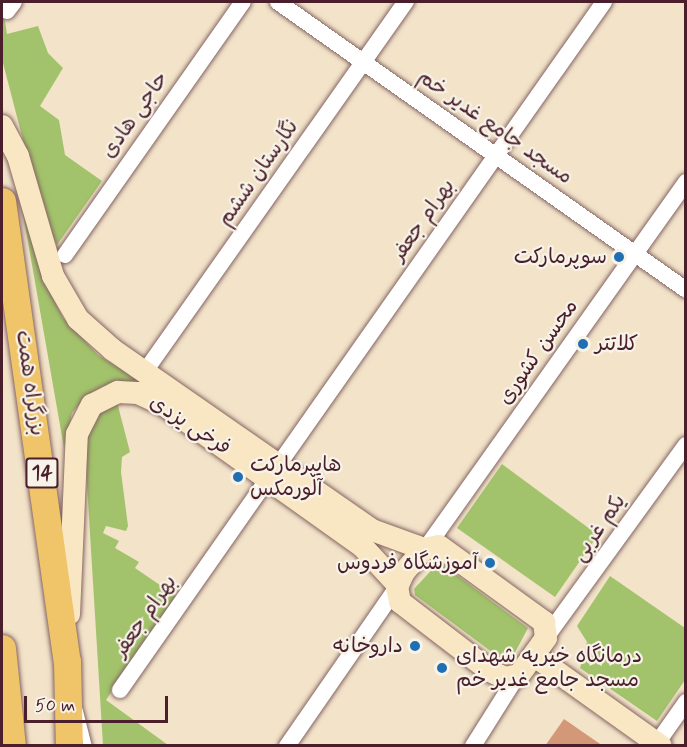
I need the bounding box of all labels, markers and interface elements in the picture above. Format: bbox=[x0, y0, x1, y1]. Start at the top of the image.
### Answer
street label: مسجد جامع غدیر خم bbox=[413, 64, 577, 190]
street label: حاجی هادی bbox=[96, 67, 174, 163]
street label: نگارستان ششم bbox=[212, 115, 304, 231]
street label: بهرام جعفر bbox=[386, 174, 460, 266]
place label: سوپرمارکت bbox=[514, 244, 607, 270]
marker: سوپرمارکت bbox=[612, 250, 626, 264]
street label: محسن کشوری bbox=[493, 295, 583, 409]
street label: بزرگراه همت bbox=[10, 329, 50, 437]
place label: کلاتتر bbox=[595, 331, 638, 357]
marker: کلاتتر bbox=[576, 337, 590, 351]
street label: فرخی یزدی bbox=[145, 389, 235, 461]
place label: هایپرمارکت آلورمکس bbox=[250, 452, 341, 502]
road number: 14 bbox=[24, 456, 60, 490]
marker: هایپرمارکت آلورمکس bbox=[231, 470, 245, 484]
street label: یکم غربی bbox=[567, 489, 631, 567]
place label: آموزشگاه فردوس bbox=[337, 550, 478, 576]
marker: آموزشگاه فردوس bbox=[483, 556, 497, 570]
street label: بهرام جعفر bbox=[108, 570, 182, 662]
place label: داروخانه bbox=[333, 633, 403, 659]
marker: داروخانه bbox=[408, 639, 422, 653]
place label: درمانگاه خیریه شهدای مسجد جامع غدیر خم bbox=[456, 643, 642, 693]
marker: درمانگاه خیریه شهدای مسجد جامع غدیر خم bbox=[433, 659, 451, 677]
scale bar bbox=[27, 684, 171, 722]
text: 50 m bbox=[35, 694, 75, 718]

